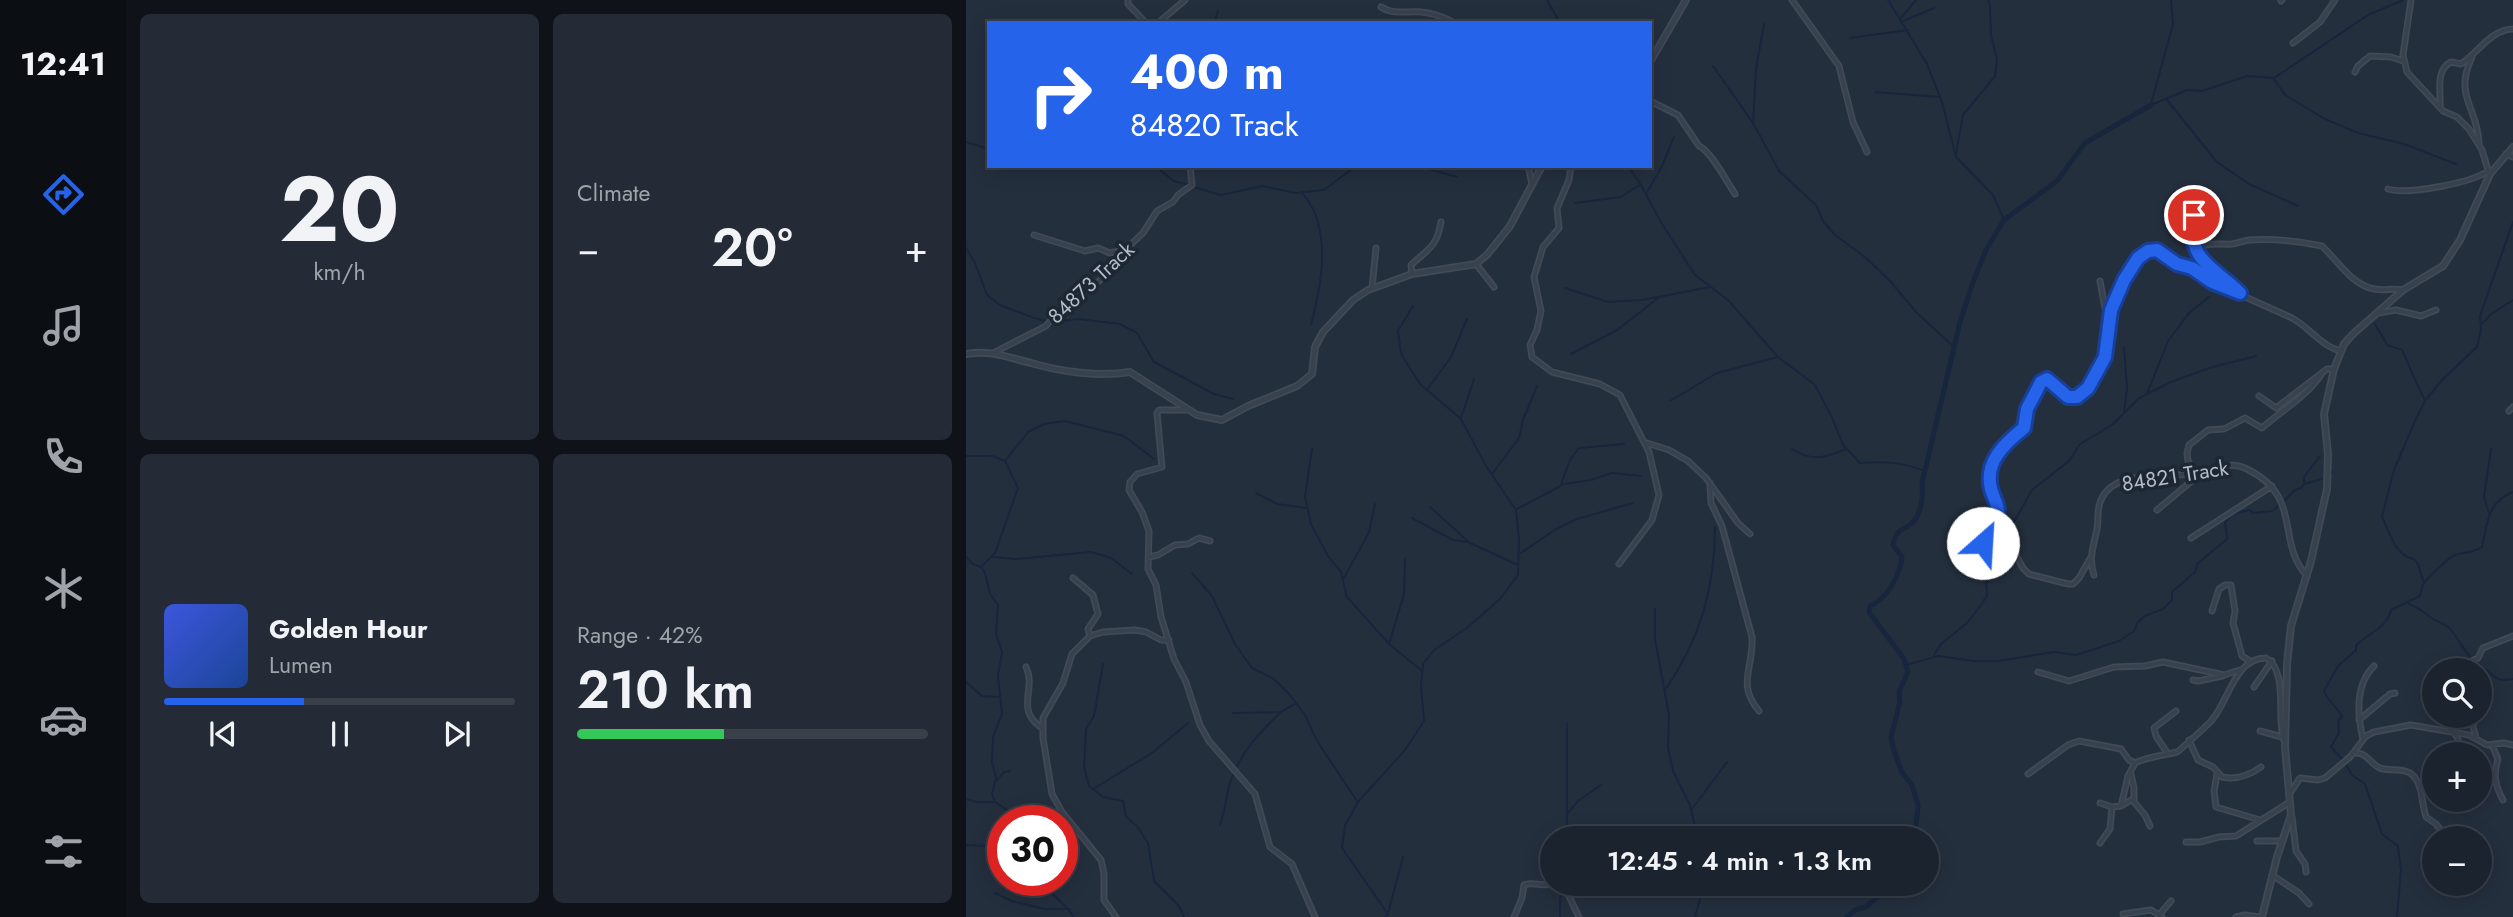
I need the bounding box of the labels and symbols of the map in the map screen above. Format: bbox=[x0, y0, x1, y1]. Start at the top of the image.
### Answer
pin bbox=[2164, 185, 2224, 245]
street label: 84873 Track bbox=[1041, 235, 1141, 331]
street label: 84821 Track bbox=[2120, 453, 2231, 499]
position arrow bbox=[1946, 506, 2020, 580]
speed limit sign: 30 bbox=[987, 805, 1078, 896]

